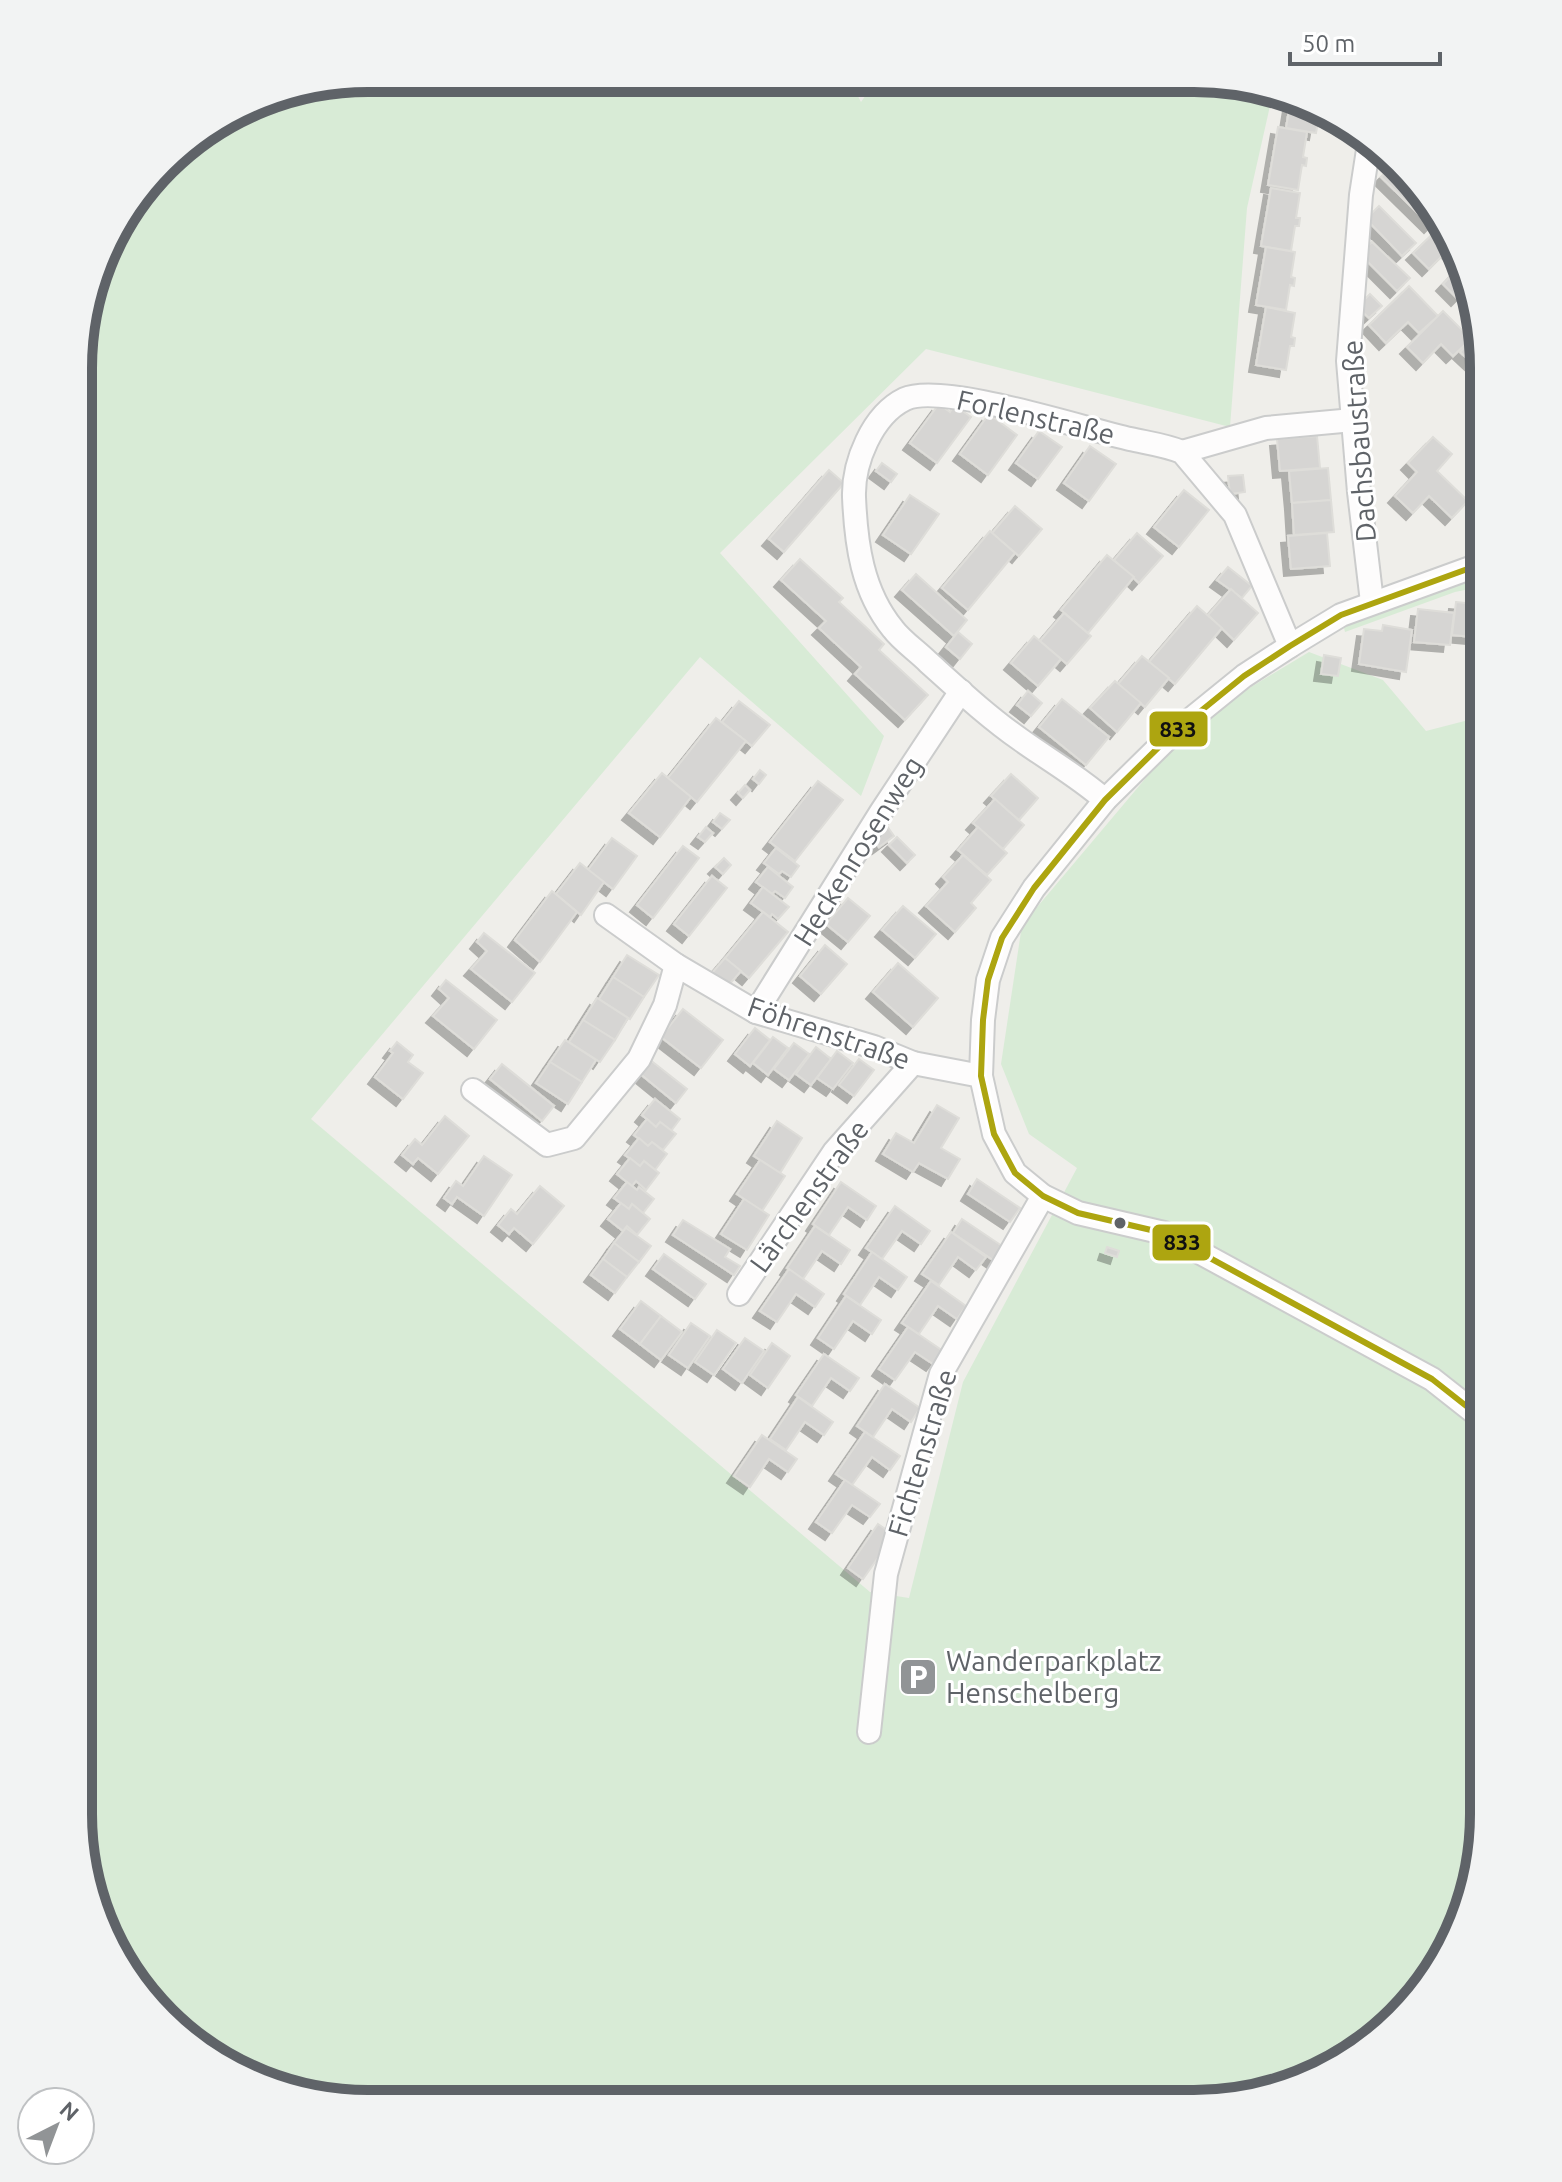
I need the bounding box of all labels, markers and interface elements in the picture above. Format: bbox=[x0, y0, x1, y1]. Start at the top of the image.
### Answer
scale bar bbox=[1290, 16, 1440, 66]
text: 50 m bbox=[1302, 30, 1355, 57]
street label: Dachsbaustraße bbox=[1336, 339, 1381, 543]
street label: Forlenstraße bbox=[954, 383, 1118, 450]
line badge: 833 bbox=[1148, 710, 1209, 748]
text: 833 bbox=[1159, 716, 1197, 741]
street label: Heckenrosenweg bbox=[787, 751, 928, 951]
street label: Föhrenstraße bbox=[744, 990, 914, 1075]
street label: Lärchenstraße bbox=[743, 1114, 874, 1278]
unlabelled marker bbox=[1112, 1215, 1128, 1231]
line badge: 833 bbox=[1151, 1223, 1212, 1262]
text: 833 bbox=[1163, 1229, 1201, 1254]
street label: Fichtenstraße bbox=[881, 1365, 962, 1540]
place label: Wanderparkplatz Henschelberg bbox=[946, 1645, 1162, 1708]
parking icon: Wanderparkplatz Henschelberg bbox=[897, 1656, 939, 1698]
north arrow bbox=[16, 2086, 96, 2166]
text: N bbox=[55, 2096, 84, 2126]

